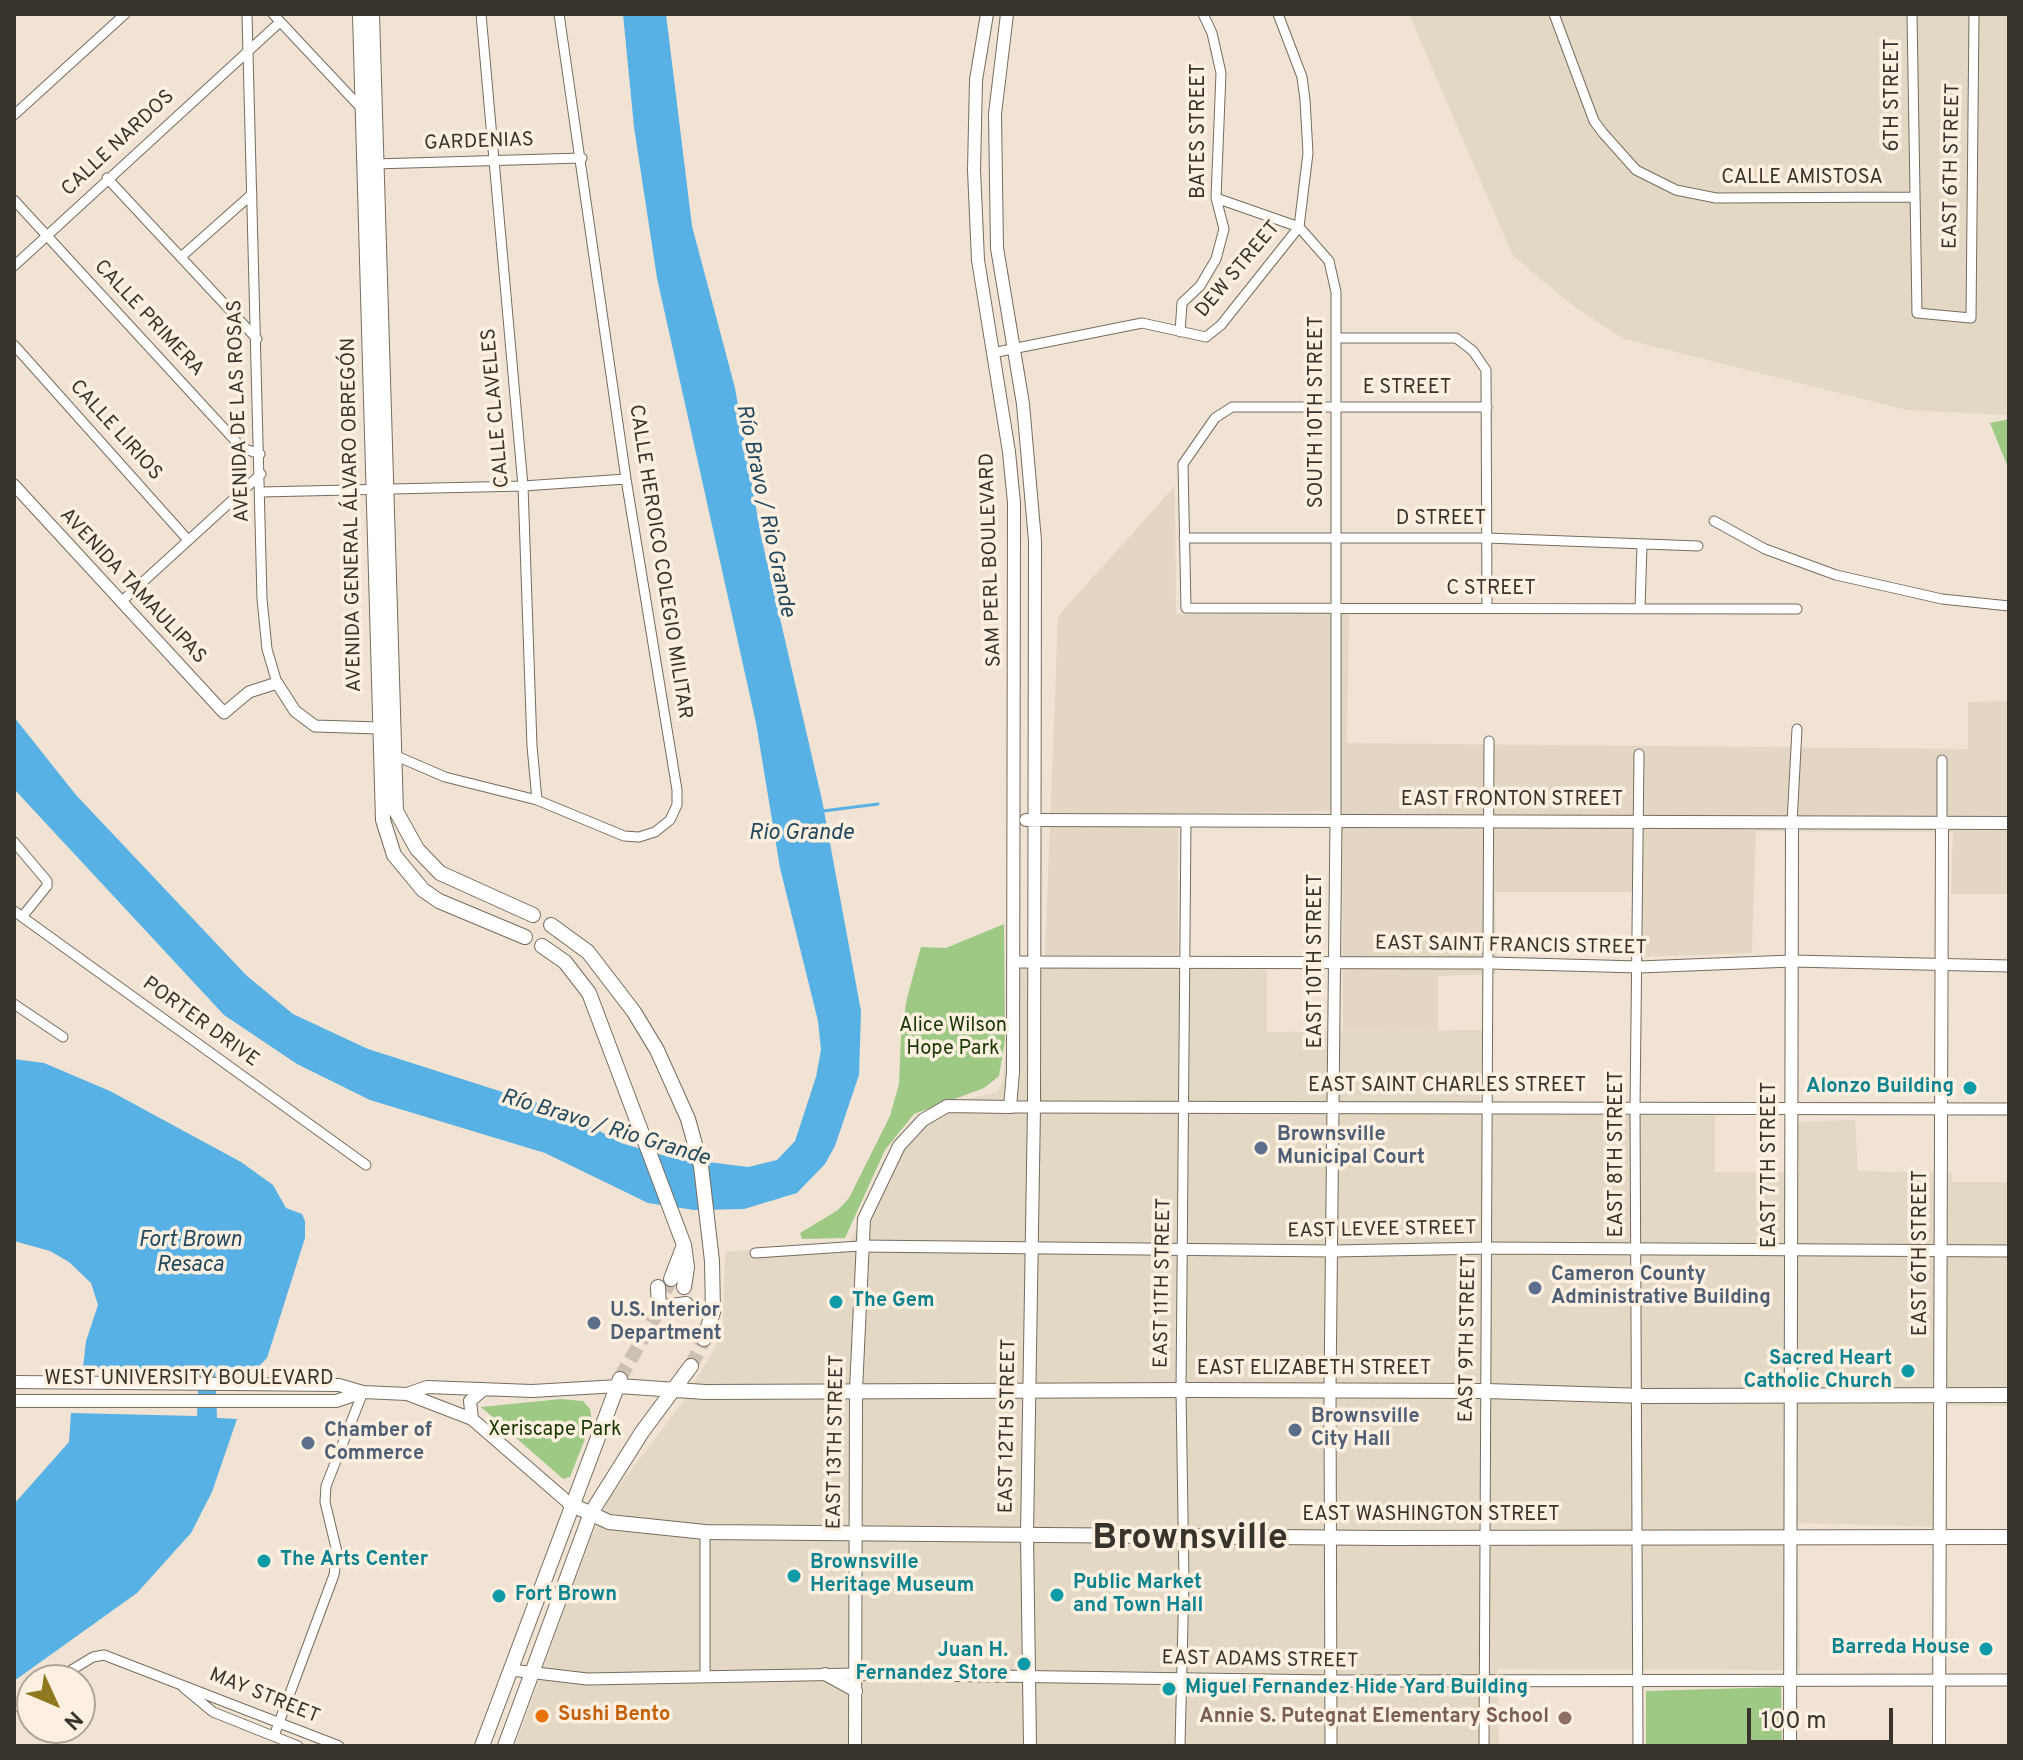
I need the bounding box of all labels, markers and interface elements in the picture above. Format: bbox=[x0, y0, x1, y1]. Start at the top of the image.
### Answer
street label: 6TH STREET bbox=[1882, 38, 1906, 152]
street label: BATES STREET bbox=[1188, 63, 1212, 199]
street label: EAST 6TH STREET bbox=[1940, 83, 1966, 249]
street label: CALLE NARDOS bbox=[58, 86, 180, 202]
street label: GARDENIAS bbox=[424, 129, 534, 157]
street label: CALLE AMISTOSA bbox=[1721, 167, 1883, 191]
street label: DEW STREET bbox=[1192, 217, 1286, 323]
street label: CALLE PRIMERA bbox=[88, 256, 208, 382]
street label: AVENIDA DE LAS ROSAS bbox=[224, 299, 256, 523]
street label: SOUTH 10TH STREET bbox=[1306, 316, 1330, 508]
street label: CALLE CLAVELES bbox=[478, 327, 516, 489]
street label: AVENIDA GENERAL ÁLVARO OBREGÓN bbox=[338, 338, 368, 692]
street label: CALLE LIRIOS bbox=[64, 376, 166, 486]
street label: E STREET bbox=[1363, 377, 1451, 401]
water label: Río Bravo / Rio Grande bbox=[729, 402, 799, 620]
street label: CALLE HEROICO COLEGIO MILITAR bbox=[622, 403, 696, 721]
street label: SAM PERL BOULEVARD bbox=[976, 452, 1008, 668]
street label: AVENIDA TAMAULIPAS bbox=[54, 504, 210, 670]
street label: D STREET bbox=[1396, 508, 1486, 532]
street label: C STREET bbox=[1446, 578, 1536, 602]
street label: EAST FRONTON STREET bbox=[1401, 789, 1623, 813]
water label: Rio Grande bbox=[748, 822, 854, 848]
street label: EAST 10TH STREET bbox=[1305, 873, 1329, 1049]
street label: EAST SAINT FRANCIS STREET bbox=[1375, 933, 1647, 961]
street label: PORTER DRIVE bbox=[137, 973, 263, 1073]
park label: Alice Wilson Hope Park bbox=[899, 1015, 1007, 1062]
street label: EAST 8TH STREET bbox=[1606, 1070, 1630, 1238]
street label: EAST SAINT CHARLES STREET bbox=[1308, 1075, 1586, 1099]
place label: Alonzo Building bbox=[1806, 1076, 1954, 1100]
marker: Alonzo Building bbox=[1961, 1079, 1979, 1097]
street label: EAST 7TH STREET bbox=[1759, 1082, 1783, 1248]
water label: Río Bravo / Rio Grande bbox=[497, 1085, 713, 1173]
place label: Brownsville Municipal Court bbox=[1277, 1124, 1425, 1171]
marker: Brownsville Municipal Court bbox=[1252, 1139, 1270, 1157]
street label: EAST 6TH STREET bbox=[1910, 1170, 1934, 1336]
street label: EAST 11TH STREET bbox=[1151, 1198, 1177, 1368]
street label: EAST LEVEE STREET bbox=[1287, 1217, 1477, 1245]
water label: Fort Brown Resaca bbox=[138, 1229, 242, 1280]
street label: EAST 9TH STREET bbox=[1456, 1255, 1482, 1423]
place label: Cameron County Administrative Building bbox=[1551, 1264, 1771, 1311]
marker: Cameron County Administrative Building bbox=[1526, 1279, 1544, 1297]
place label: The Gem bbox=[852, 1290, 934, 1314]
marker: The Gem bbox=[827, 1293, 845, 1311]
place label: U.S. Interior Department bbox=[610, 1300, 722, 1347]
marker: U.S. Interior Department bbox=[585, 1314, 603, 1332]
street label: EAST 12TH STREET bbox=[995, 1338, 1023, 1514]
place label: Sacred Heart Catholic Church bbox=[1743, 1348, 1892, 1395]
street label: EAST 13TH STREET bbox=[823, 1354, 851, 1530]
street label: EAST ELIZABETH STREET bbox=[1197, 1358, 1431, 1382]
marker: Sacred Heart Catholic Church bbox=[1899, 1362, 1917, 1380]
street label: WEST UNIVERSITY BOULEVARD bbox=[44, 1368, 334, 1392]
place label: Brownsville City Hall bbox=[1311, 1406, 1420, 1453]
park label: Xeriscape Park bbox=[488, 1419, 622, 1443]
place label: Chamber of Commerce bbox=[324, 1420, 432, 1467]
marker: Brownsville City Hall bbox=[1286, 1421, 1304, 1439]
marker: Chamber of Commerce bbox=[299, 1434, 317, 1452]
street label: EAST WASHINGTON STREET bbox=[1302, 1504, 1560, 1528]
district label: Brownsville bbox=[1092, 1519, 1288, 1563]
place label: The Arts Center bbox=[280, 1549, 428, 1573]
marker: The Arts Center bbox=[255, 1552, 273, 1570]
place label: Brownsville Heritage Museum bbox=[810, 1552, 974, 1599]
marker: Brownsville Heritage Museum bbox=[785, 1567, 803, 1585]
place label: Public Market and Town Hall bbox=[1073, 1572, 1203, 1619]
place label: Fort Brown bbox=[515, 1584, 617, 1608]
marker: Public Market and Town Hall bbox=[1048, 1586, 1066, 1604]
marker: Fort Brown bbox=[490, 1587, 508, 1605]
place label: Barreda House bbox=[1831, 1637, 1970, 1661]
place label: Juan H. Fernandez Store bbox=[855, 1640, 1008, 1687]
marker: Barreda House bbox=[1977, 1640, 1995, 1658]
street label: EAST ADAMS STREET bbox=[1161, 1647, 1359, 1675]
marker: Juan H. Fernandez Store bbox=[1015, 1655, 1033, 1673]
north arrow bbox=[16, 1664, 96, 1744]
street label: MAY STREET bbox=[205, 1664, 323, 1730]
place label: Miguel Fernandez Hide Yard Building bbox=[1185, 1677, 1528, 1701]
marker: Miguel Fernandez Hide Yard Building bbox=[1160, 1680, 1178, 1698]
scale bar bbox=[1751, 1692, 1897, 1742]
place label: Sushi Bento bbox=[558, 1704, 670, 1728]
text: N bbox=[57, 1705, 87, 1735]
place label: Annie S. Putegnat Elementary School bbox=[1199, 1706, 1549, 1730]
marker: Sushi Bento bbox=[533, 1707, 551, 1725]
text: 100 m bbox=[1761, 1707, 1827, 1737]
marker: Annie S. Putegnat Elementary School bbox=[1556, 1709, 1574, 1727]

